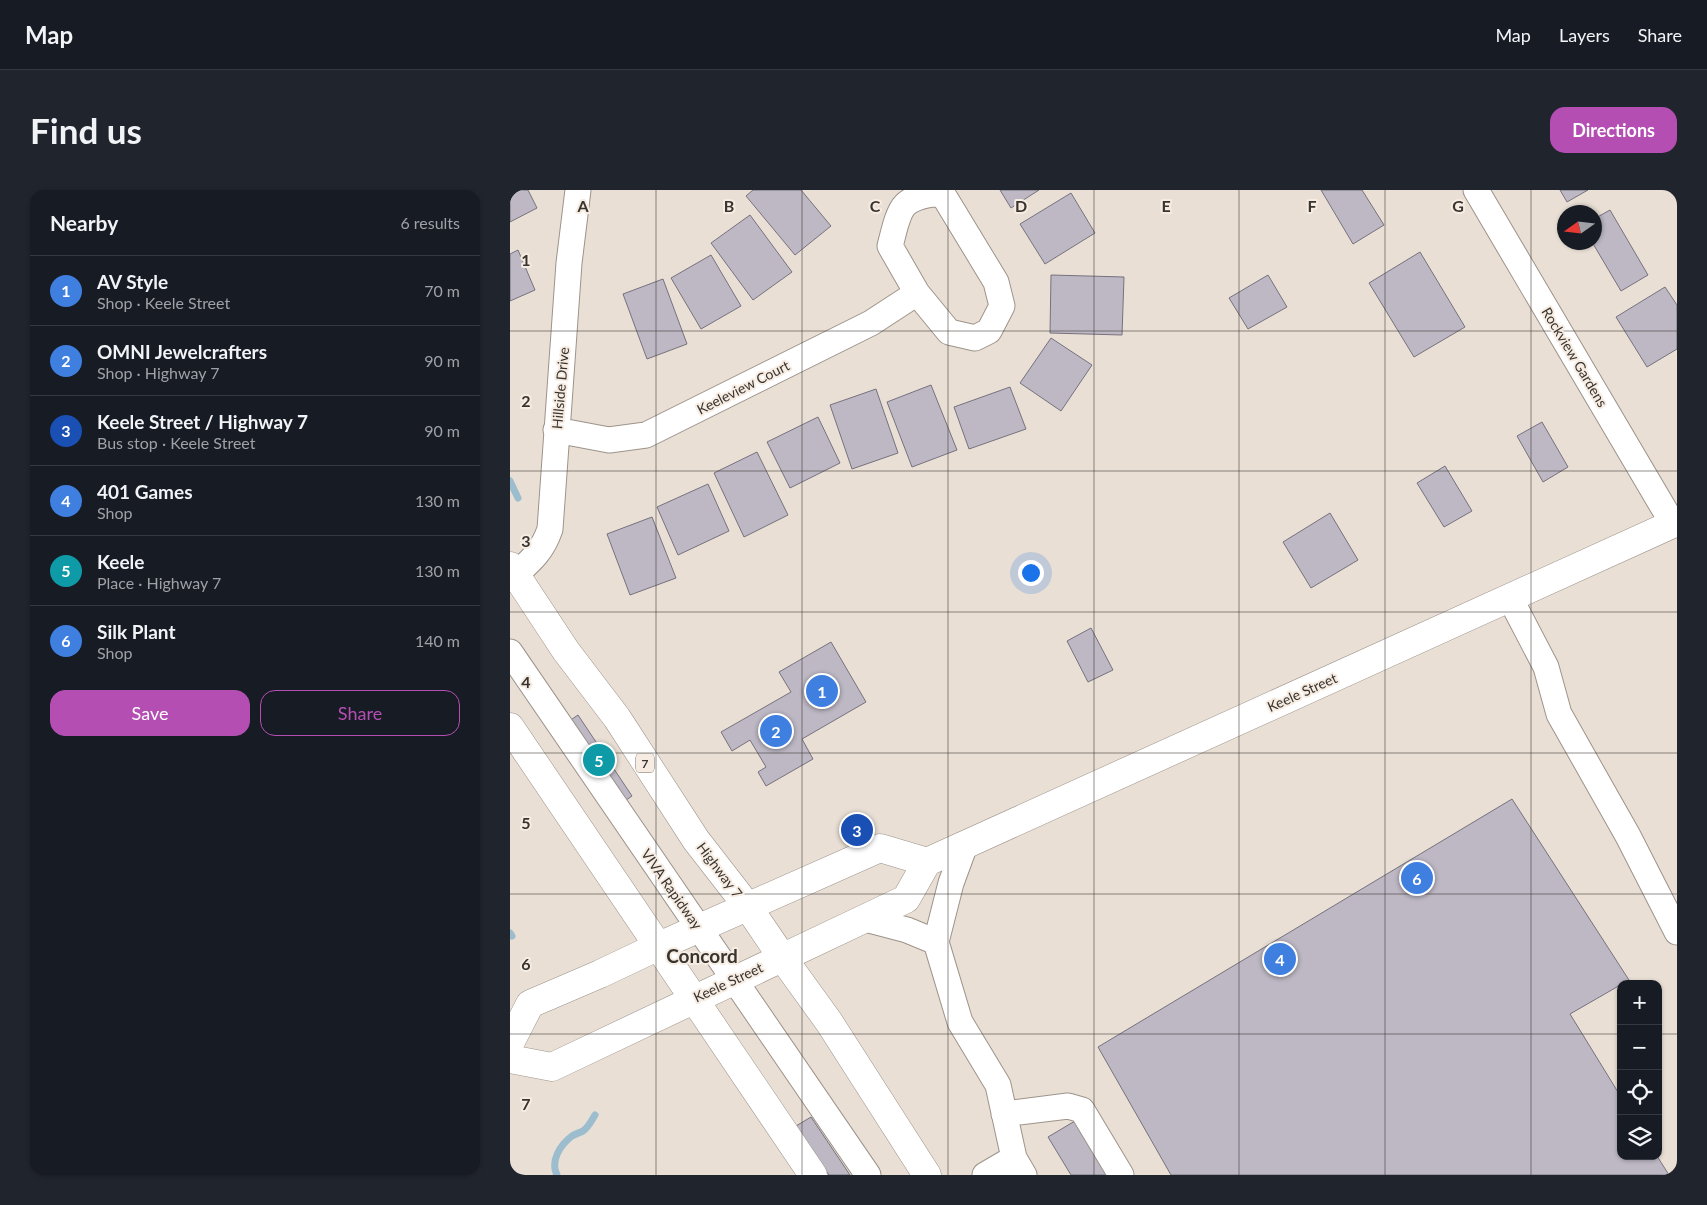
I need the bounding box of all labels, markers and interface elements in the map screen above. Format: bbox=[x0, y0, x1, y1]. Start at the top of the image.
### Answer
text: Map bbox=[25, 20, 73, 49]
text: Map bbox=[1495, 24, 1531, 46]
text: Layers bbox=[1559, 24, 1610, 46]
text: Share bbox=[1638, 24, 1682, 46]
button: Directions bbox=[1550, 107, 1677, 153]
text: Find us bbox=[30, 109, 142, 151]
text: A bbox=[576, 196, 589, 215]
text: B bbox=[724, 196, 734, 215]
text: C bbox=[870, 196, 881, 215]
text: D bbox=[1015, 196, 1027, 215]
text: E bbox=[1161, 196, 1171, 215]
text: F bbox=[1307, 196, 1317, 215]
text: G bbox=[1452, 196, 1464, 215]
north arrow bbox=[1557, 205, 1602, 250]
text: Nearby bbox=[50, 210, 118, 235]
text: 6 results bbox=[400, 213, 460, 232]
text: 1 bbox=[521, 250, 531, 269]
text: AV Style bbox=[97, 270, 168, 293]
text: 1 bbox=[61, 281, 71, 300]
text: 70 m bbox=[424, 281, 460, 300]
text: Shop · Keele Street bbox=[97, 293, 230, 312]
street label: Rockview Gardens bbox=[1539, 304, 1611, 410]
text: OMNI Jewelcrafters bbox=[97, 340, 267, 363]
street label: Hillside Drive bbox=[548, 346, 572, 430]
text: 2 bbox=[61, 351, 71, 370]
text: 90 m bbox=[424, 351, 460, 370]
street label: Keeleview Court bbox=[694, 356, 792, 418]
text: Shop · Highway 7 bbox=[97, 363, 219, 382]
text: 2 bbox=[521, 391, 531, 410]
text: Keele Street / Highway 7 bbox=[97, 410, 308, 433]
text: 3 bbox=[61, 421, 71, 440]
text: 90 m bbox=[424, 421, 460, 440]
text: Bus stop · Keele Street bbox=[97, 433, 255, 452]
text: 401 Games bbox=[97, 480, 193, 503]
text: 4 bbox=[61, 491, 71, 510]
text: 130 m bbox=[415, 491, 460, 510]
text: Shop bbox=[97, 503, 133, 522]
text: 3 bbox=[521, 531, 531, 550]
text: Keele bbox=[97, 550, 144, 573]
your location bbox=[1018, 560, 1044, 586]
text: 5 bbox=[61, 561, 71, 580]
text: 130 m bbox=[415, 561, 460, 580]
text: Place · Highway 7 bbox=[97, 573, 221, 592]
text: Silk Plant bbox=[97, 620, 175, 643]
text: 6 bbox=[61, 631, 71, 650]
text: 140 m bbox=[415, 631, 460, 650]
text: Shop bbox=[97, 643, 133, 662]
street label: Keele Street bbox=[1264, 669, 1340, 715]
text: 4 bbox=[521, 672, 531, 691]
pin: 1 bbox=[806, 672, 838, 710]
button: Save bbox=[50, 690, 250, 736]
button: Share bbox=[260, 690, 460, 736]
pin: 2 bbox=[760, 712, 792, 750]
pin: 5 bbox=[583, 741, 615, 779]
road number: 7 bbox=[636, 754, 654, 772]
pin: 3 bbox=[841, 811, 873, 849]
text: 5 bbox=[521, 813, 531, 832]
street label: Highway 7 bbox=[694, 839, 746, 901]
street label: VIVA Rapidway bbox=[638, 845, 706, 933]
pin: 6 bbox=[1401, 859, 1433, 897]
pin: 4 bbox=[1264, 940, 1296, 978]
district label: Concord bbox=[666, 944, 738, 967]
text: 6 bbox=[521, 954, 531, 973]
street label: Keele Street bbox=[691, 959, 765, 1005]
map controls bbox=[1617, 980, 1662, 1160]
button: + bbox=[1617, 980, 1662, 1025]
button: − bbox=[1617, 1025, 1662, 1070]
button: locate bbox=[1617, 1070, 1662, 1115]
text: 7 bbox=[521, 1094, 531, 1113]
button: layers bbox=[1617, 1115, 1662, 1160]

